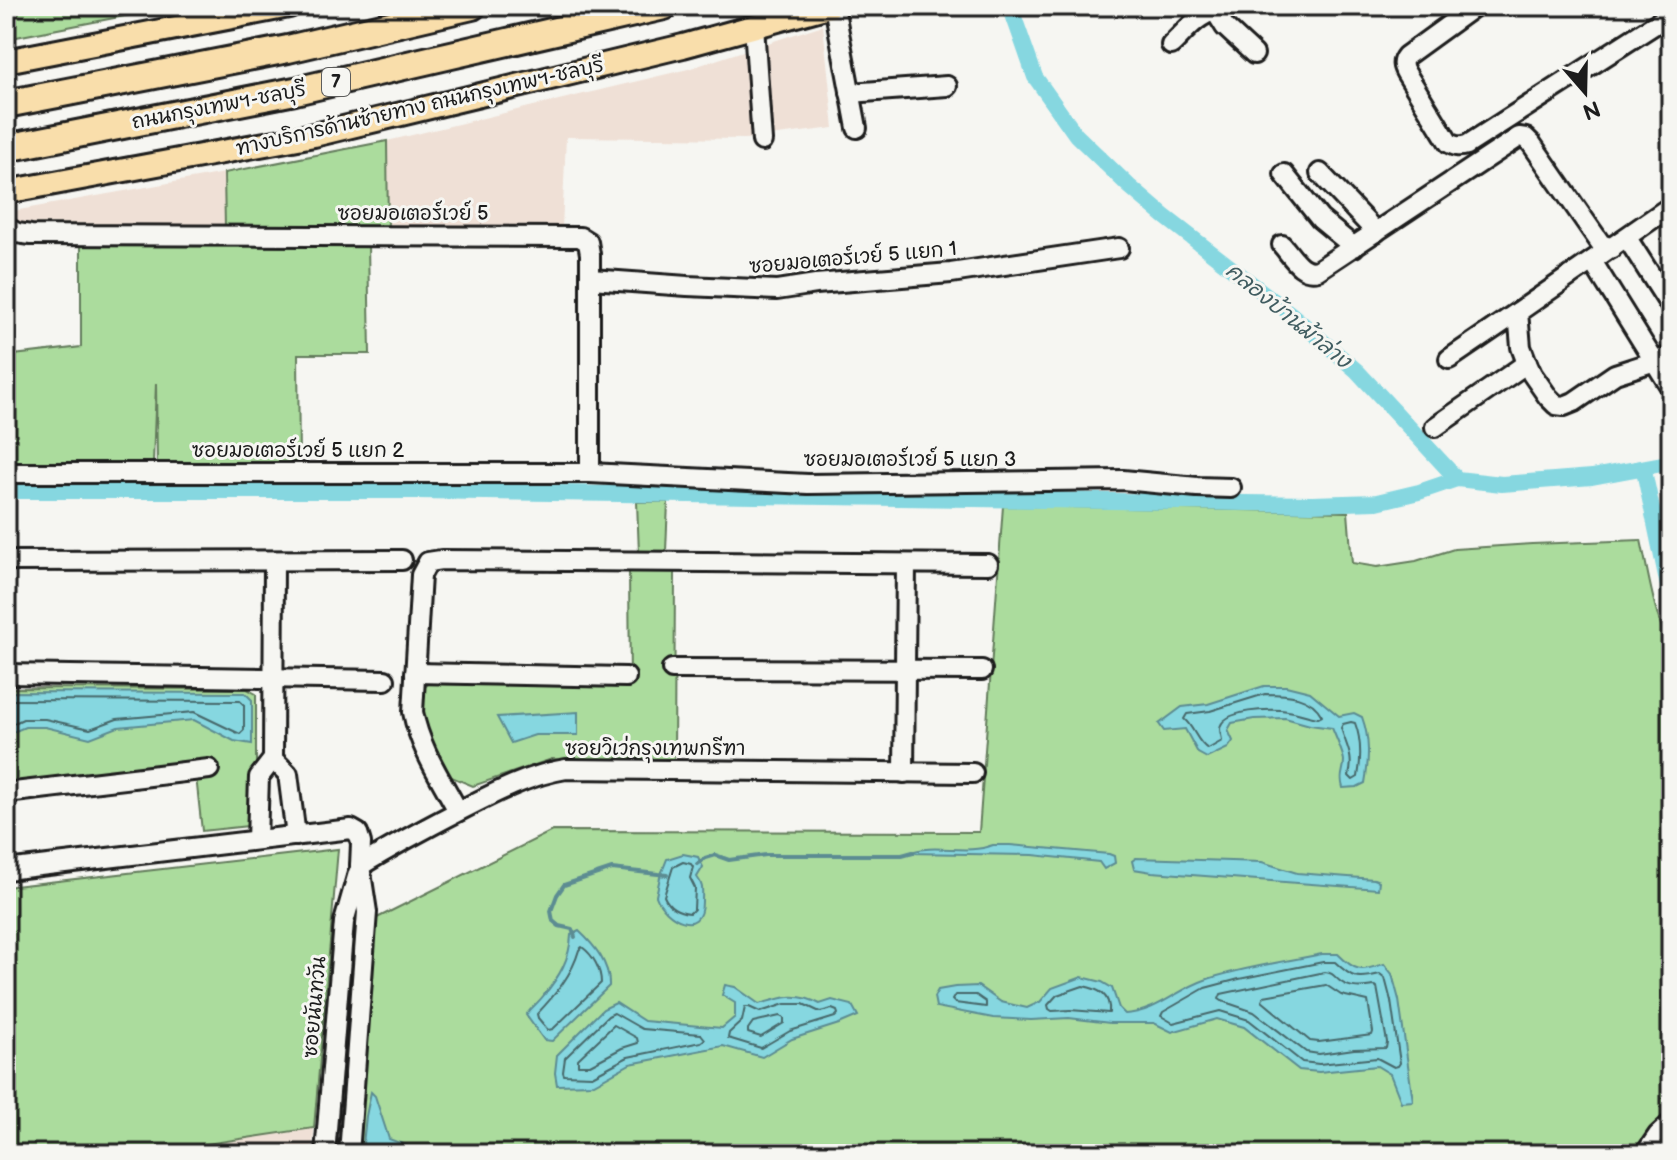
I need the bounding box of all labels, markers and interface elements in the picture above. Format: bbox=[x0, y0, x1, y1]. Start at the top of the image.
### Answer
street label: ทางบริการด้านซ้ายทาง ถนนกรุงเทพฯ-ชลบุรี bbox=[233, 51, 607, 164]
north arrow bbox=[1545, 52, 1625, 132]
road number: 7 bbox=[322, 68, 350, 96]
street label: ถนนกรุงเทพฯ-ชลบุรี bbox=[130, 76, 309, 138]
text: N bbox=[1579, 94, 1604, 125]
street label: ซอยมอเตอร์เวย์ 5 bbox=[338, 200, 489, 226]
street label: ซอยมอเตอร์เวย์ 5 แยก 1 bbox=[748, 235, 958, 279]
water label: คลองบ้านม้าล่าง bbox=[1220, 257, 1358, 376]
street label: ซอยมอเตอร์เวย์ 5 แยก 2 bbox=[192, 437, 404, 463]
street label: ซอยมอเตอร์เวย์ 5 แยก 3 bbox=[804, 446, 1016, 472]
street label: ซอยวิเว่กรุงเทพกรีฑา bbox=[565, 735, 745, 764]
street label: ซอยนันทวัน bbox=[299, 955, 331, 1059]

